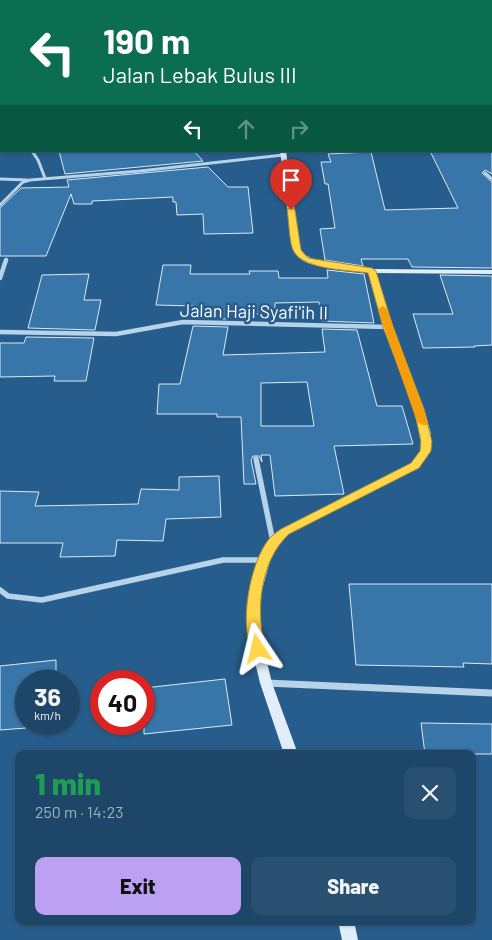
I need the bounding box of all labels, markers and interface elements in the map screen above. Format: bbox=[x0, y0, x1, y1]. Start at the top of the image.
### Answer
text: 190 m bbox=[103, 19, 190, 61]
icon: left bbox=[20, 20, 85, 85]
text: Jalan Lebak Bulus III bbox=[103, 61, 297, 87]
icon: left bbox=[179, 115, 207, 143]
icon: ahead bbox=[232, 115, 260, 143]
icon: right bbox=[285, 115, 313, 143]
pin bbox=[270, 159, 312, 210]
icon: arrive bbox=[277, 166, 305, 194]
street label: Jalan Haji Syafi'ih II bbox=[180, 299, 328, 323]
position arrow bbox=[231, 622, 283, 674]
speed limit sign: 40 bbox=[90, 670, 155, 735]
text: 36 bbox=[34, 681, 61, 711]
text: km/h bbox=[34, 708, 61, 722]
text: 1 min bbox=[35, 765, 101, 801]
button: close bbox=[404, 767, 456, 819]
text: 250 m · 14:23 bbox=[35, 802, 124, 821]
button: Exit bbox=[35, 857, 241, 915]
button: Share bbox=[251, 857, 456, 915]

